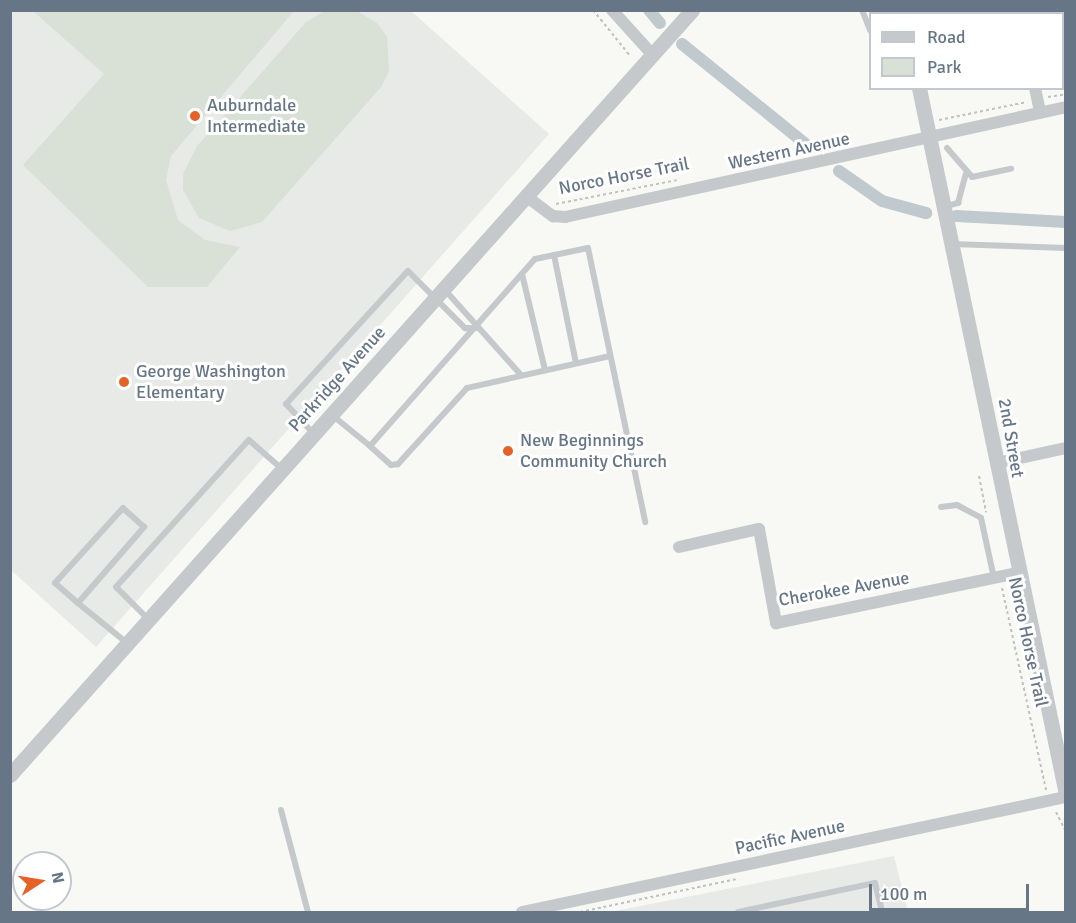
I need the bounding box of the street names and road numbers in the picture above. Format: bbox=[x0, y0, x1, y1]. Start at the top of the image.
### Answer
street label: Western Avenue bbox=[726, 128, 852, 174]
street label: Norco Horse Trail bbox=[557, 153, 691, 199]
street label: Parkridge Avenue bbox=[284, 322, 390, 436]
street label: 2nd Street bbox=[993, 397, 1029, 479]
street label: Cherokee Avenue bbox=[777, 567, 911, 611]
street label: Norco Horse Trail bbox=[1004, 575, 1052, 709]
street label: Pacific Avenue bbox=[733, 815, 847, 859]

